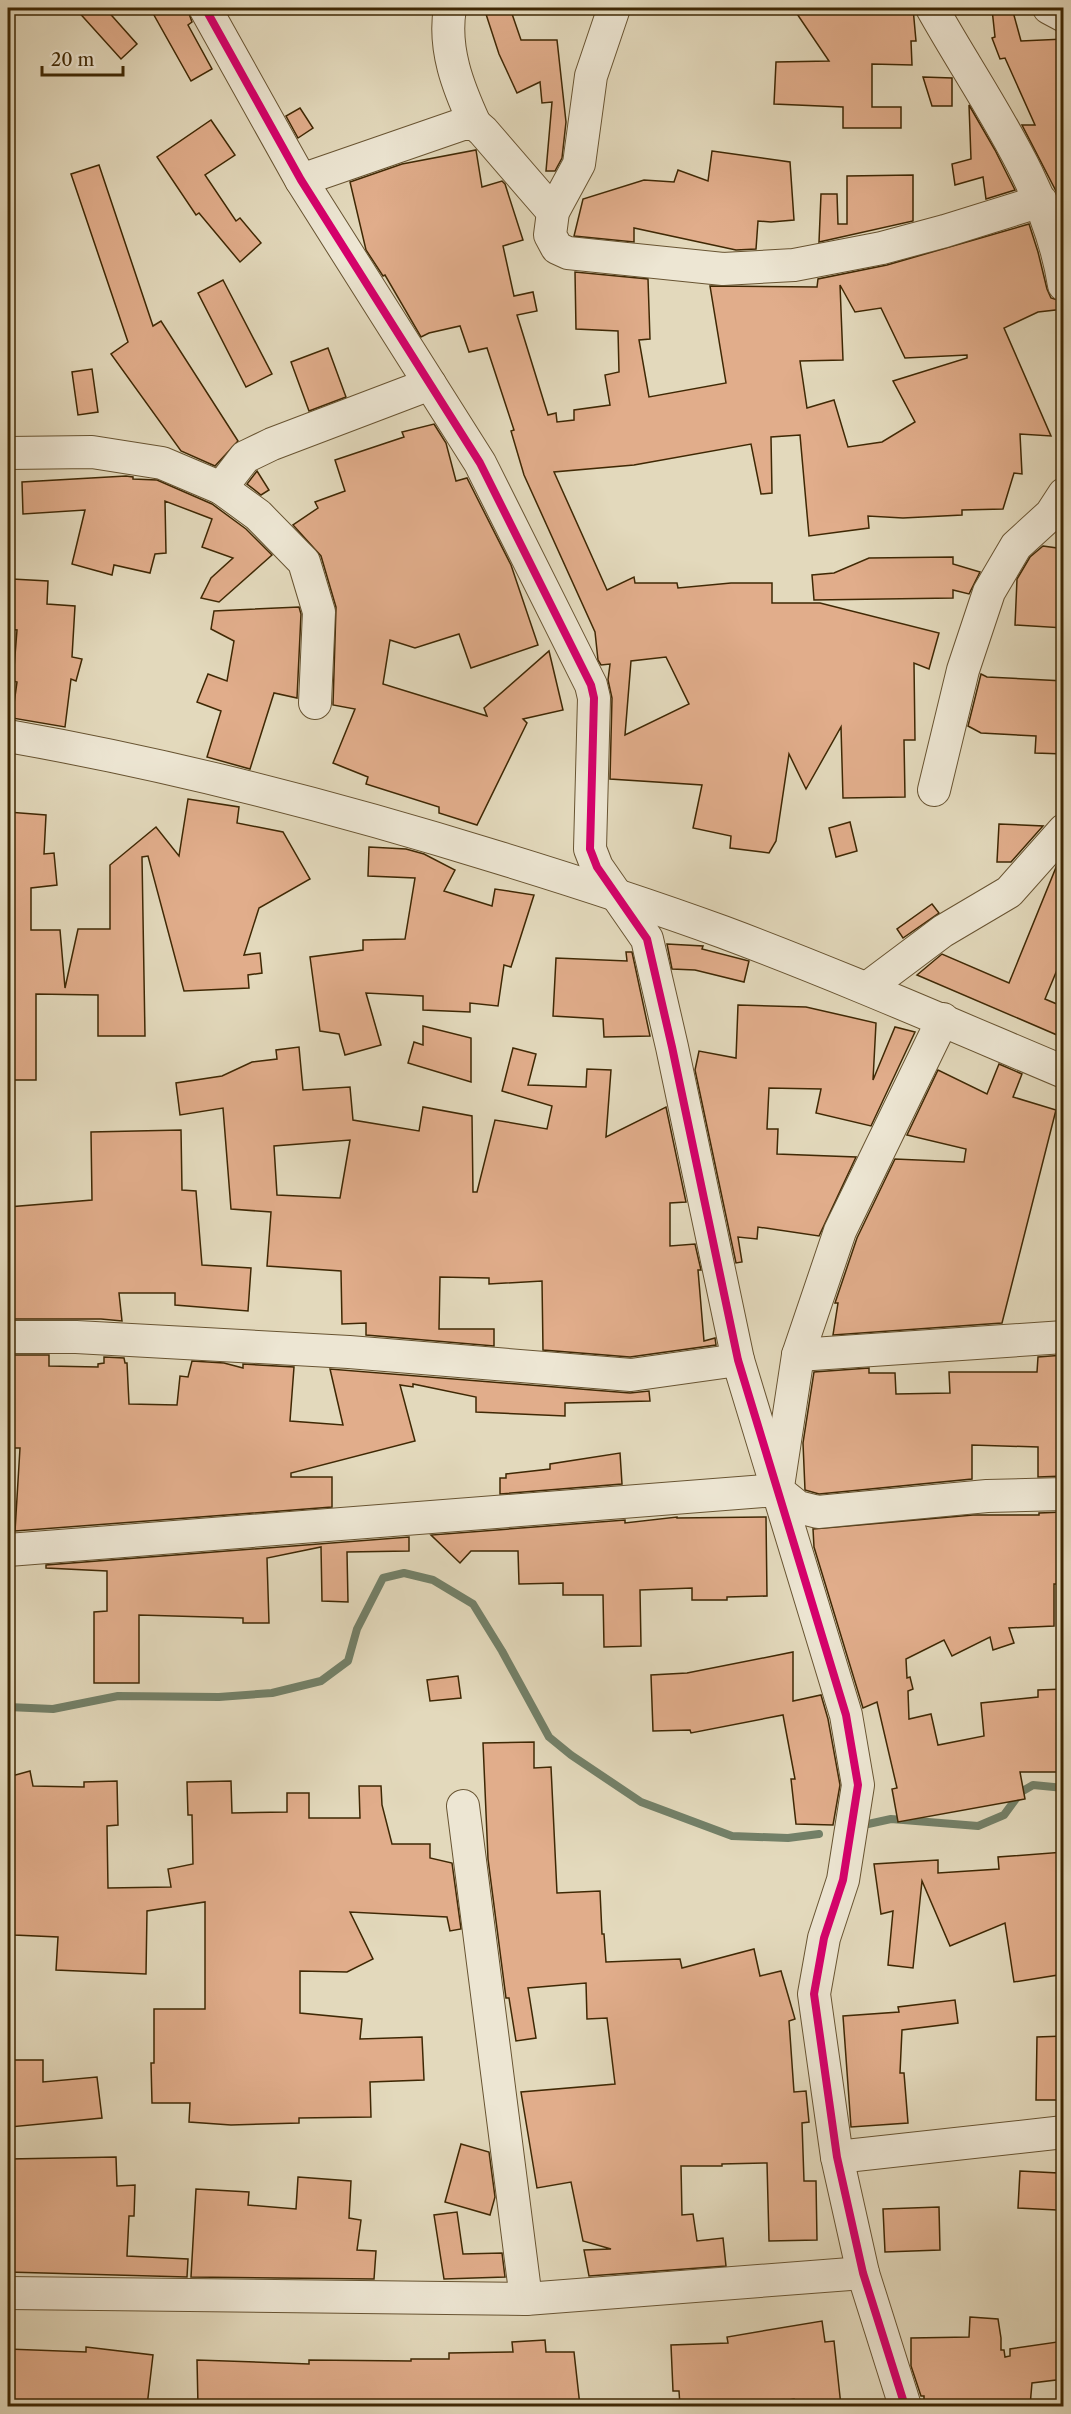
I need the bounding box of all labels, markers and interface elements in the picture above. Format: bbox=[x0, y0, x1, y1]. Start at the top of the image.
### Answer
scale bar bbox=[42, 39, 123, 77]
text: 20 m bbox=[51, 49, 95, 71]

